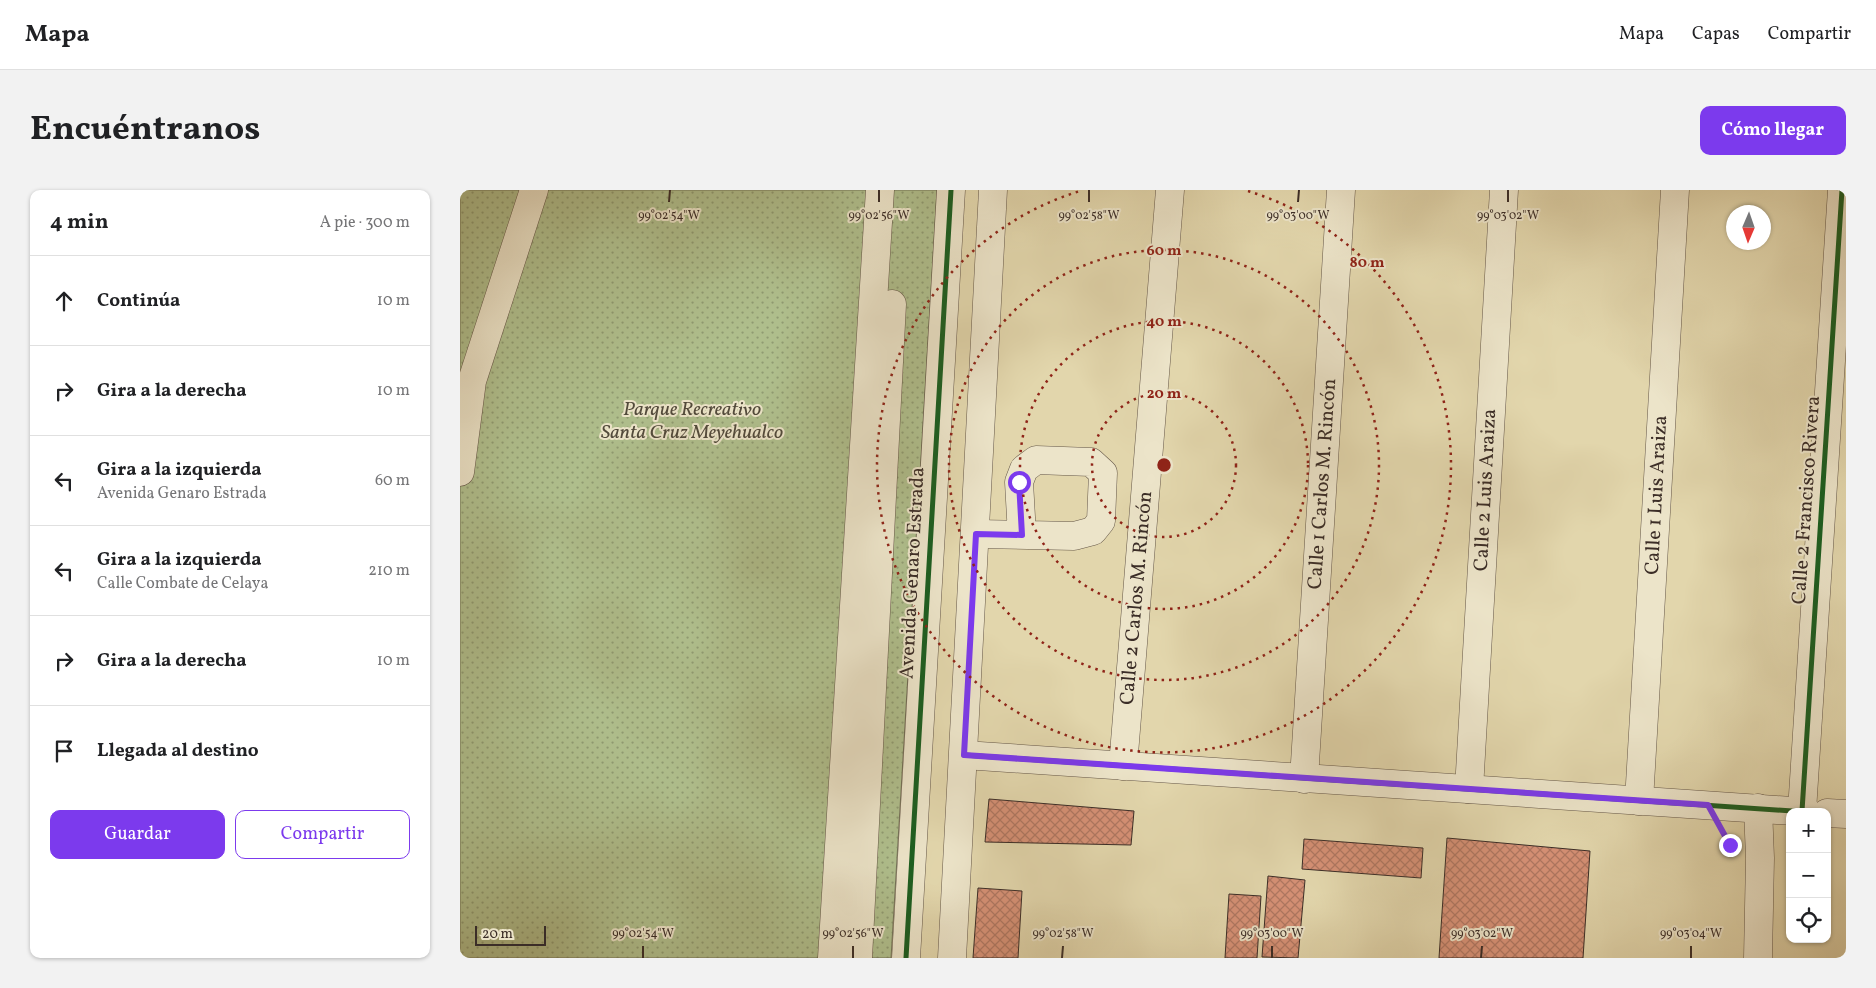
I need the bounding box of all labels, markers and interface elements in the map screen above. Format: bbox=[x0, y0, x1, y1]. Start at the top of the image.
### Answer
text: Mapa bbox=[25, 18, 90, 52]
text: Mapa bbox=[1619, 22, 1664, 47]
text: Capas bbox=[1692, 22, 1740, 47]
text: Compartir bbox=[1768, 22, 1851, 47]
text: Encuéntranos bbox=[30, 106, 260, 154]
button: Cómo llegar bbox=[1700, 106, 1846, 155]
north arrow bbox=[1726, 205, 1771, 250]
text: 4 min bbox=[50, 208, 109, 237]
text: 99°02'54"W bbox=[638, 208, 700, 224]
text: 99°02'56"W bbox=[849, 208, 909, 224]
text: 99°02'58"W bbox=[1059, 208, 1120, 224]
text: 99°03'00"W bbox=[1267, 208, 1329, 224]
text: 99°03'02"W bbox=[1477, 208, 1539, 224]
text: A pie · 300 m bbox=[320, 212, 410, 234]
text: 60 m bbox=[1147, 241, 1182, 262]
text: 80 m bbox=[1350, 253, 1385, 274]
icon: ahead bbox=[50, 287, 78, 315]
text: Continúa bbox=[97, 288, 180, 314]
text: 10 m bbox=[377, 290, 410, 312]
text: 40 m bbox=[1146, 312, 1182, 333]
icon: right bbox=[50, 377, 78, 405]
text: Gira a la derecha bbox=[97, 378, 247, 404]
street label: Calle 1 Carlos M. Rincón bbox=[1302, 378, 1344, 590]
text: 10 m bbox=[377, 380, 410, 402]
text: 20 m bbox=[1147, 384, 1182, 405]
street label: Calle 2 Francisco Rivera bbox=[1786, 395, 1828, 605]
park label: Parque Recreativo Santa Cruz Meyehualco bbox=[601, 396, 783, 447]
street label: Calle 2 Luis Araiza bbox=[1468, 408, 1504, 572]
street label: Calle 1 Luis Araiza bbox=[1639, 414, 1675, 575]
centre of rings bbox=[1155, 456, 1173, 474]
text: Gira a la izquierda bbox=[97, 457, 262, 483]
street label: Avenida Genaro Estrada bbox=[893, 466, 933, 680]
icon: left bbox=[50, 467, 78, 495]
text: 60 m bbox=[375, 470, 410, 492]
route start bbox=[1008, 471, 1031, 494]
text: Avenida Genaro Estrada bbox=[97, 483, 267, 505]
street label: Calle 2 Carlos M. Rincón bbox=[1114, 490, 1160, 706]
text: Gira a la izquierda bbox=[97, 547, 262, 573]
icon: left bbox=[50, 557, 78, 585]
text: 210 m bbox=[368, 560, 410, 582]
text: Calle Combate de Celaya bbox=[97, 573, 268, 595]
icon: right bbox=[50, 647, 78, 675]
text: Gira a la derecha bbox=[97, 648, 247, 674]
text: 10 m bbox=[377, 650, 410, 672]
icon: arrive bbox=[50, 737, 78, 765]
text: Llegada al destino bbox=[97, 738, 259, 764]
map controls bbox=[1786, 808, 1831, 943]
button: + bbox=[1786, 808, 1831, 853]
button: Guardar bbox=[50, 810, 225, 859]
button: Compartir bbox=[235, 810, 410, 859]
route end bbox=[1719, 834, 1742, 857]
button: − bbox=[1786, 853, 1831, 898]
button: locate bbox=[1786, 898, 1831, 943]
scale bar bbox=[475, 923, 546, 946]
text: 20 m bbox=[482, 925, 513, 944]
text: 99°02'54"W bbox=[612, 926, 674, 942]
text: 99°02'56"W bbox=[823, 926, 883, 942]
text: 99°02'58"W bbox=[1033, 926, 1094, 942]
text: 99°03'00"W bbox=[1241, 926, 1303, 942]
text: 99°03'02"W bbox=[1451, 926, 1513, 942]
text: 99°03'04"W bbox=[1660, 926, 1722, 942]

